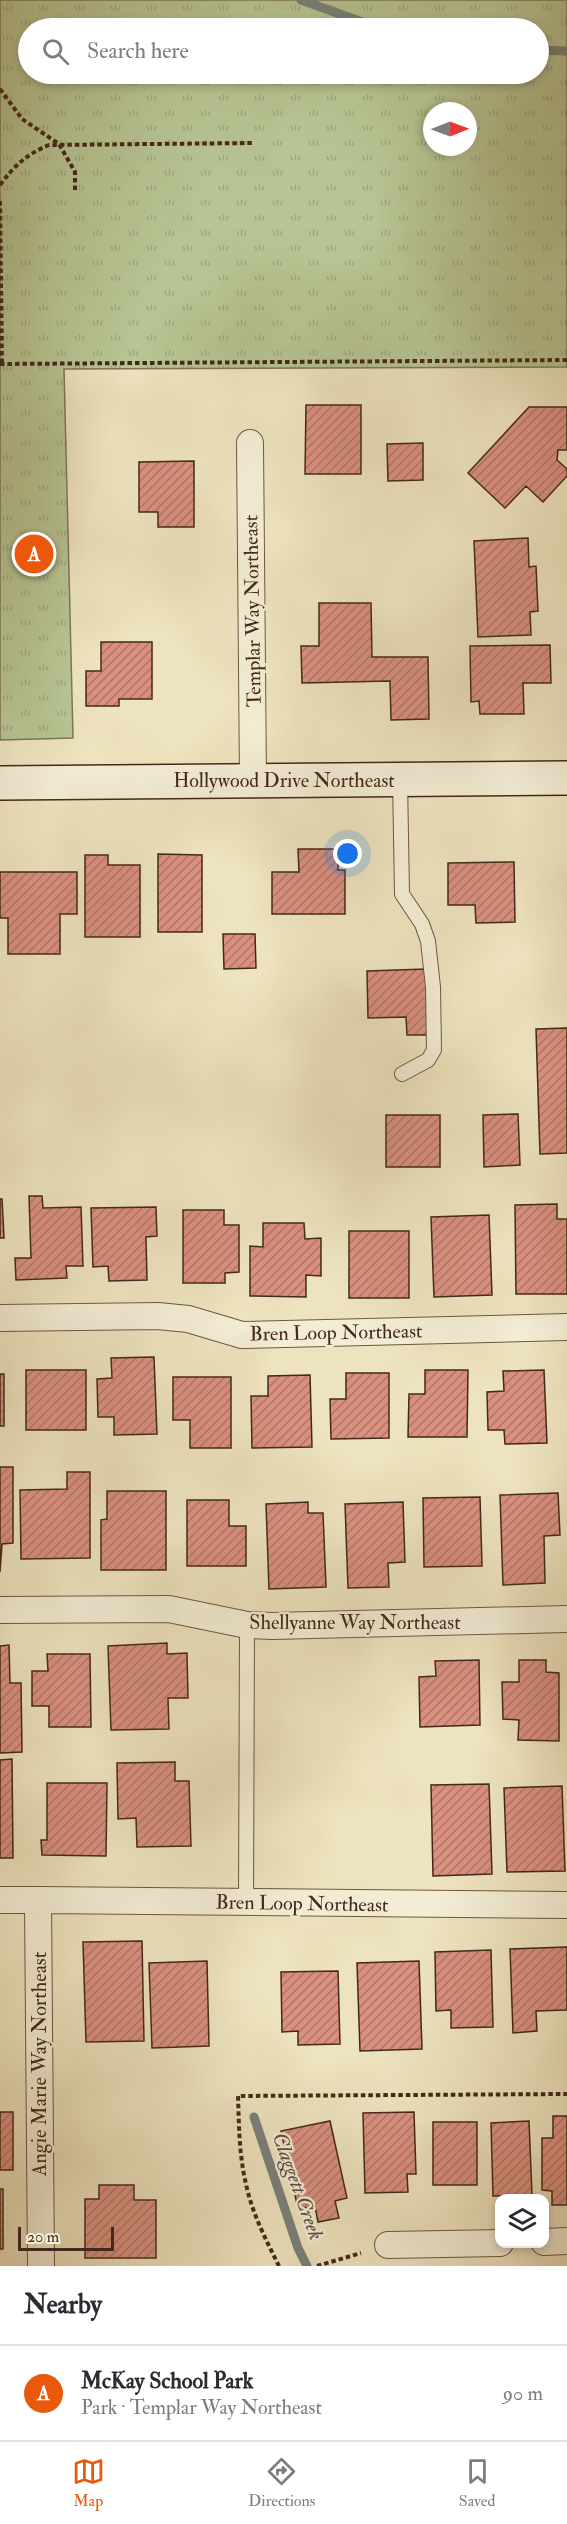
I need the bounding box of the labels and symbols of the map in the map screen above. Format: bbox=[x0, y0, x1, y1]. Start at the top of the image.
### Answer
north arrow bbox=[423, 102, 477, 156]
street label: Templar Way Northeast bbox=[238, 514, 268, 707]
pin: A bbox=[15, 532, 54, 576]
street label: Hollywood Drive Northeast bbox=[173, 768, 395, 793]
your location bbox=[333, 839, 362, 868]
street label: Bren Loop Northeast bbox=[249, 1318, 423, 1348]
street label: Shellyanne Way Northeast bbox=[249, 1610, 461, 1635]
street label: Bren Loop Northeast bbox=[215, 1889, 389, 1919]
street label: Angie Marie Way Northeast bbox=[27, 1951, 52, 2177]
water label: Claggett Creek bbox=[266, 2129, 329, 2244]
scale bar bbox=[18, 2224, 114, 2252]

